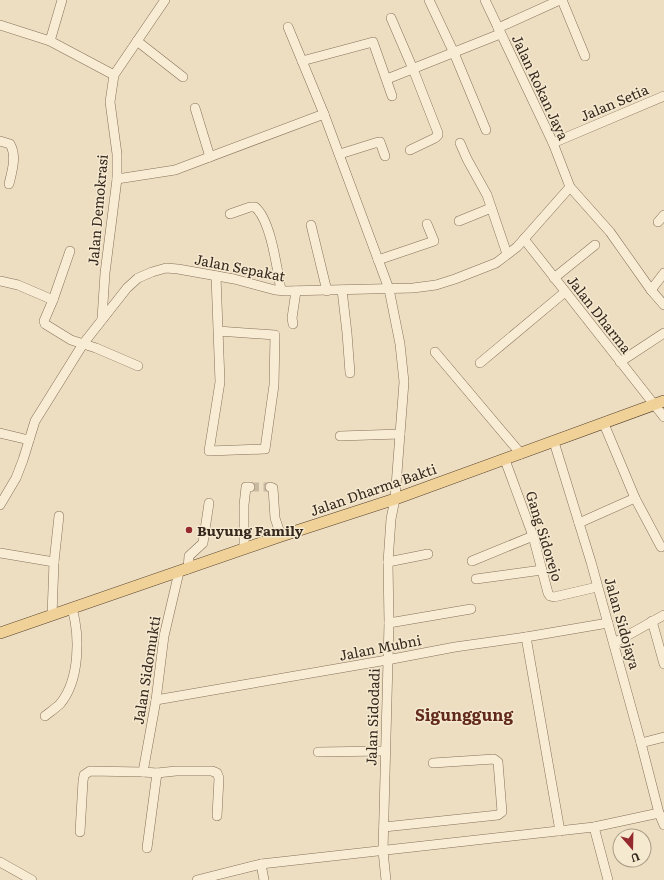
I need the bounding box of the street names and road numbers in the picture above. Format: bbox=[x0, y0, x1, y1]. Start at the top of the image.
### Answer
street label: Jalan Rokan Jaya bbox=[508, 31, 574, 143]
street label: Jalan Setia bbox=[577, 79, 652, 125]
street label: Jalan Demokrasi bbox=[82, 153, 112, 267]
street label: Jalan Sepakat bbox=[193, 248, 287, 286]
street label: Jalan Dharma bbox=[563, 271, 637, 358]
street label: Jalan Dharma Bakti bbox=[307, 458, 439, 520]
street label: Gang Sidorejo bbox=[522, 488, 568, 584]
street label: Jalan Sidojaya bbox=[600, 575, 646, 672]
street label: Jalan Sidomukti bbox=[128, 614, 164, 726]
street label: Jalan Mubni bbox=[337, 629, 423, 665]
street label: Jalan Sidodadi bbox=[360, 667, 384, 766]

